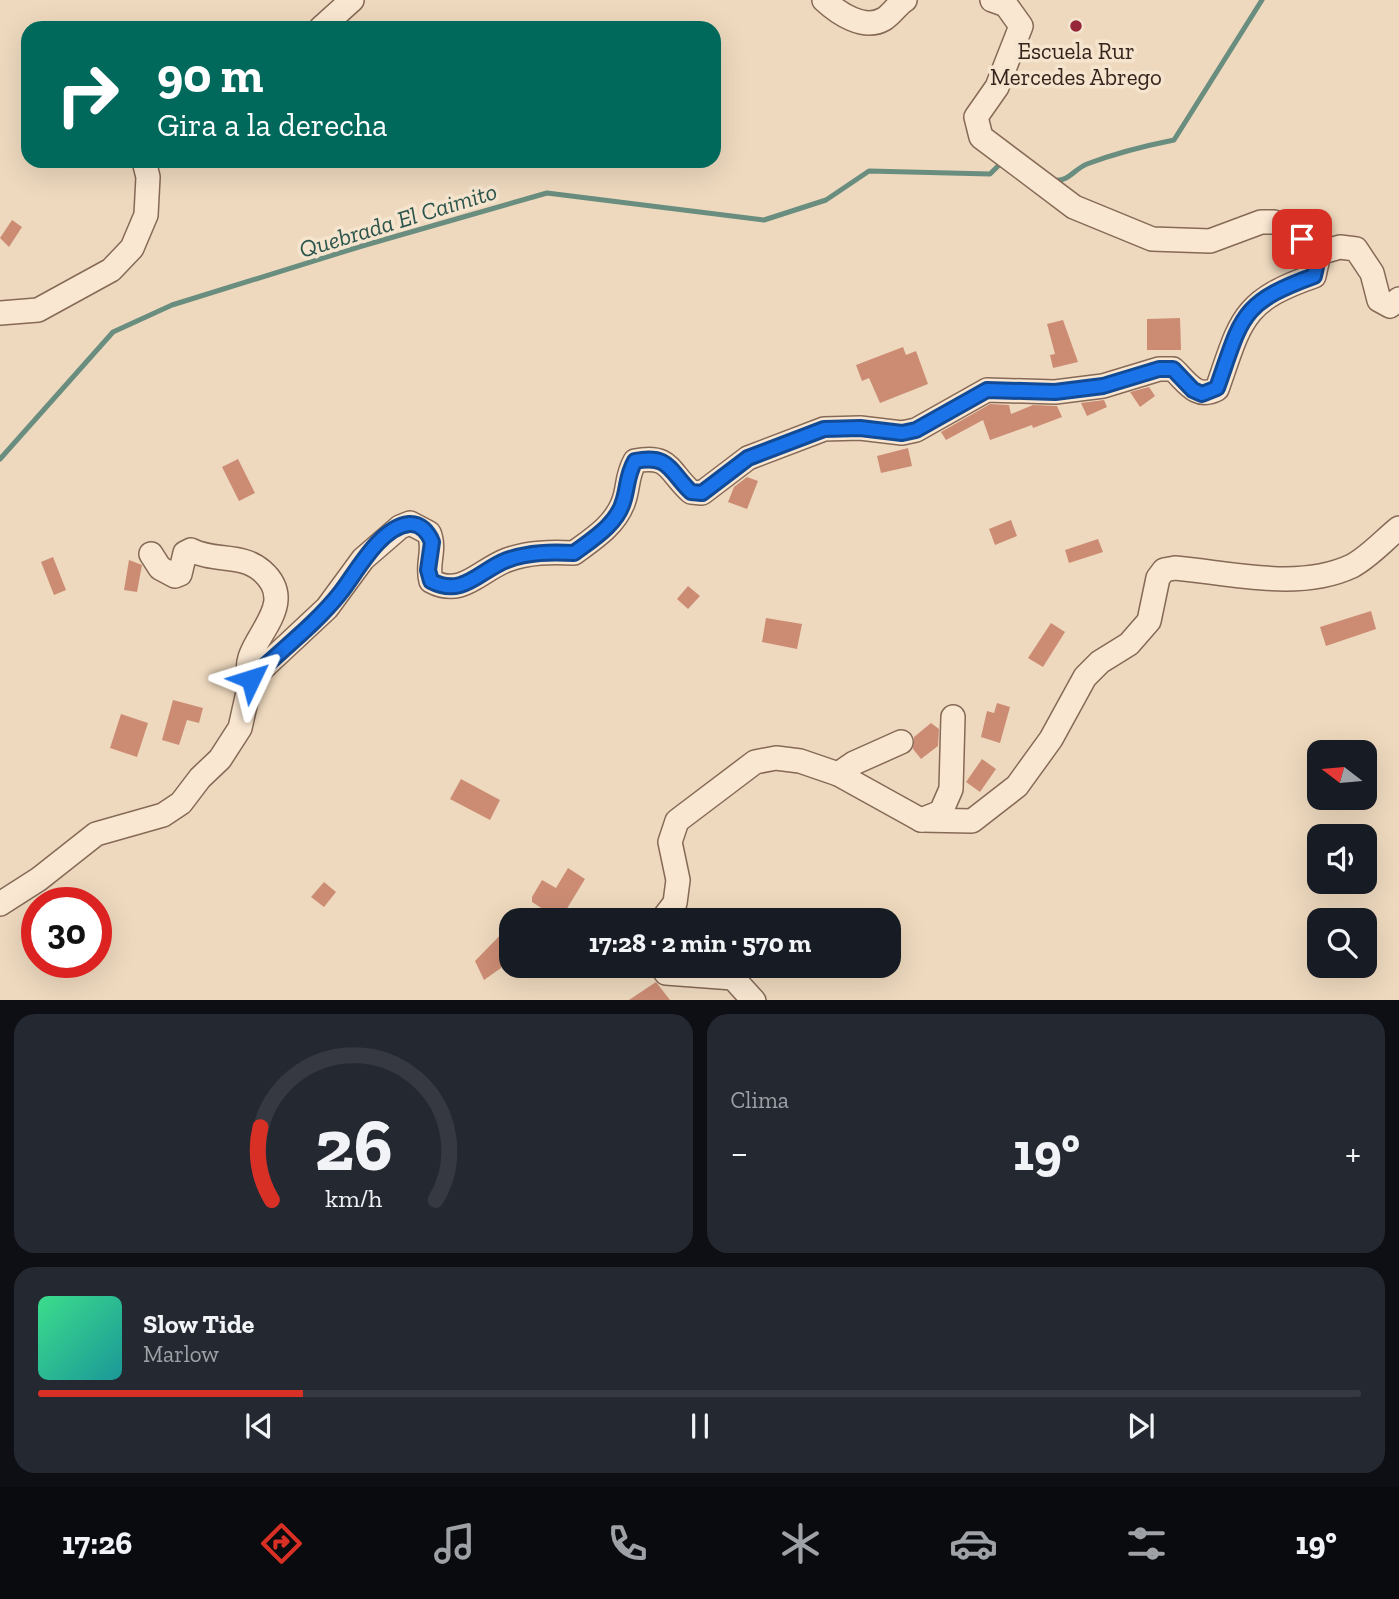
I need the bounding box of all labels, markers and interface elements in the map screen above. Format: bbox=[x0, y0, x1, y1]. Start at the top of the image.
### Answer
marker: Escuela Rur Mercedes Abrego bbox=[1068, 18, 1084, 34]
place label: Escuela Rur Mercedes Abrego bbox=[990, 37, 1162, 91]
text: 90 m bbox=[157, 46, 264, 105]
icon: right bbox=[42, 49, 133, 140]
text: Gira a la derecha bbox=[157, 106, 387, 144]
water label: Quebrada El Caimito bbox=[296, 176, 500, 264]
pin bbox=[1272, 209, 1332, 269]
icon: arrive bbox=[1283, 220, 1321, 258]
position arrow bbox=[214, 642, 288, 716]
north arrow bbox=[1307, 740, 1377, 810]
map controls bbox=[1307, 740, 1377, 978]
button: sound bbox=[1307, 824, 1377, 894]
speed limit sign: 30 bbox=[21, 887, 112, 978]
button: search bbox=[1307, 908, 1377, 978]
text: 17:28 · 2 min · 570 m bbox=[589, 927, 811, 959]
text: Clima bbox=[731, 1086, 789, 1114]
text: 26 bbox=[314, 1101, 392, 1189]
text: 19° bbox=[1013, 1121, 1080, 1183]
text: − bbox=[731, 1130, 748, 1176]
text: + bbox=[1345, 1130, 1361, 1176]
text: km/h bbox=[325, 1182, 382, 1212]
text: Slow Tide bbox=[143, 1308, 254, 1340]
text: Marlow bbox=[143, 1340, 219, 1368]
icon: previous bbox=[240, 1407, 278, 1445]
icon: pause bbox=[681, 1407, 719, 1445]
icon: next bbox=[1122, 1407, 1160, 1445]
icon: directions bbox=[257, 1519, 306, 1568]
icon: music bbox=[430, 1519, 479, 1568]
icon: phone bbox=[603, 1519, 652, 1568]
icon: climate bbox=[776, 1519, 825, 1568]
icon: car bbox=[949, 1519, 998, 1568]
icon: filters bbox=[1122, 1519, 1171, 1568]
text: 17:26 bbox=[62, 1524, 132, 1562]
text: 19° bbox=[1296, 1524, 1337, 1562]

